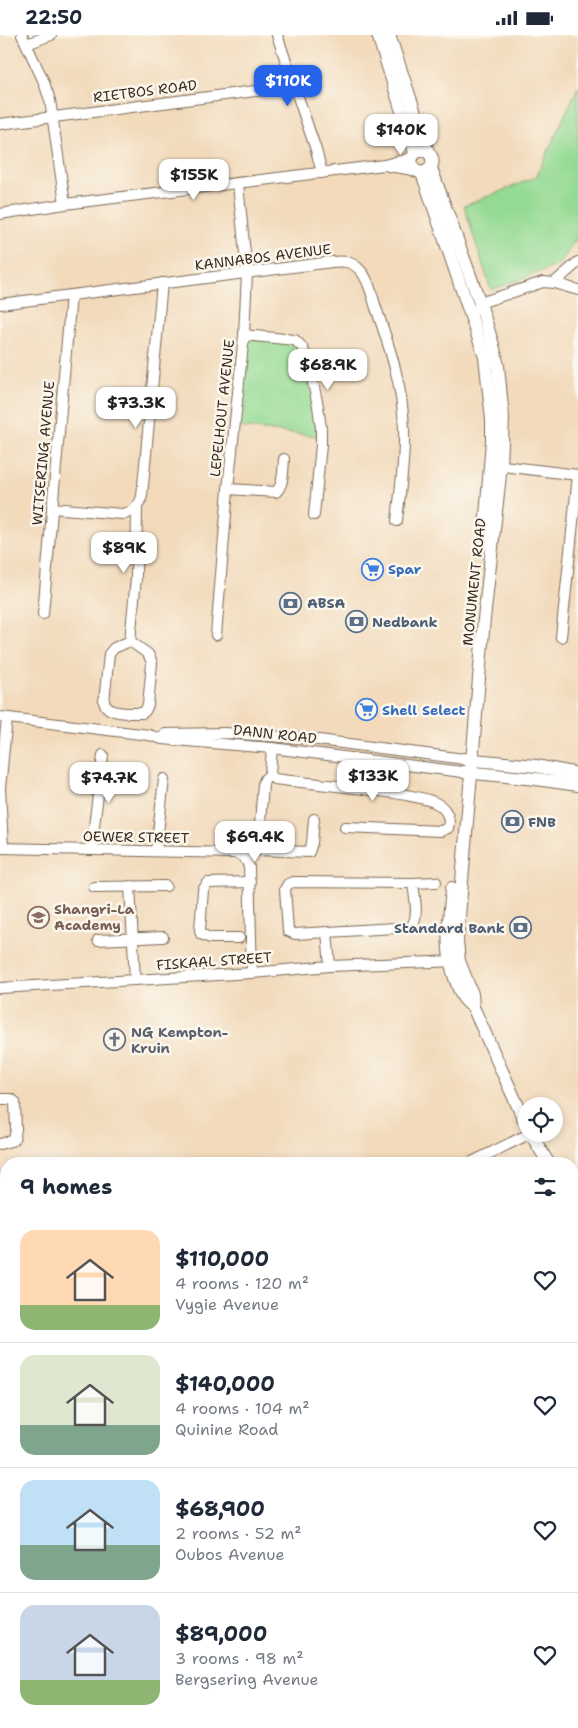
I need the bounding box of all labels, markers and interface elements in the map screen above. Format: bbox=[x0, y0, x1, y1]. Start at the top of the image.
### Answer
text: 22:50 bbox=[25, 5, 82, 30]
pin: $110K bbox=[253, 65, 323, 107]
text: $110K bbox=[265, 70, 311, 91]
street label: RIETBOS ROAD bbox=[92, 76, 198, 106]
pin: $140K bbox=[366, 113, 436, 156]
text: $140K bbox=[376, 119, 426, 140]
pin: $155K bbox=[159, 159, 229, 201]
text: $155K bbox=[170, 164, 218, 185]
street label: KANNABOS AVENUE bbox=[194, 240, 332, 274]
street label: LEPELHOUT AVENUE bbox=[206, 338, 238, 478]
pin: $68.9K bbox=[287, 349, 369, 391]
text: $68.9K bbox=[299, 354, 357, 375]
street label: WITSERING AVENUE bbox=[28, 380, 58, 526]
pin: $73.3K bbox=[95, 387, 177, 429]
text: $73.3K bbox=[107, 392, 165, 413]
street label: MONUMENT ROAD bbox=[458, 517, 490, 647]
pin: $89K bbox=[94, 531, 154, 574]
text: $89K bbox=[102, 537, 146, 558]
supermarket icon: Spar bbox=[360, 557, 384, 581]
place label: Spar bbox=[388, 560, 422, 578]
bank icon: ABSA bbox=[279, 591, 303, 615]
place label: ABSA bbox=[307, 594, 345, 612]
bank icon: Nedbank bbox=[344, 610, 368, 634]
place label: Nedbank bbox=[372, 613, 438, 631]
supermarket icon: Shell Select bbox=[354, 698, 378, 722]
place label: Shell Select bbox=[382, 701, 466, 719]
street label: DANN ROAD bbox=[232, 721, 318, 747]
pin: $133K bbox=[338, 759, 408, 802]
pin: $74.7K bbox=[68, 761, 150, 804]
text: $133K bbox=[348, 765, 398, 786]
text: $74.7K bbox=[80, 767, 138, 788]
bank icon: FNB bbox=[500, 810, 524, 834]
place label: FNB bbox=[528, 813, 556, 831]
pin: $69.4K bbox=[214, 821, 296, 863]
text: $69.4K bbox=[226, 826, 284, 847]
street label: OEWER STREET bbox=[83, 827, 190, 847]
place label: Shangri-La Academy bbox=[54, 900, 135, 934]
school or university icon: Shangri-La Academy bbox=[26, 905, 50, 929]
bank icon: Standard Bank bbox=[509, 916, 533, 940]
place label: Standard Bank bbox=[394, 919, 505, 937]
street label: FISKAAL STREET bbox=[156, 948, 273, 974]
place label: NG Kempton- Kruin bbox=[131, 1023, 229, 1057]
church icon: NG Kempton- Kruin bbox=[103, 1028, 127, 1052]
map controls bbox=[518, 1097, 563, 1142]
button: locate bbox=[518, 1097, 563, 1142]
text: 9 homes bbox=[20, 1173, 112, 1201]
icon: filters bbox=[531, 1173, 559, 1201]
text: $110,000 bbox=[175, 1245, 269, 1273]
icon: home bbox=[60, 1250, 120, 1310]
icon: heart bbox=[531, 1266, 559, 1294]
text: 4 rooms · 120 m² bbox=[175, 1273, 309, 1294]
text: Vygie Avenue bbox=[175, 1294, 279, 1315]
text: $140,000 bbox=[175, 1370, 275, 1398]
icon: home bbox=[60, 1375, 120, 1435]
icon: heart bbox=[531, 1391, 559, 1419]
text: 4 rooms · 104 m² bbox=[175, 1398, 310, 1419]
text: Quinine Road bbox=[175, 1419, 278, 1440]
text: $68,900 bbox=[175, 1495, 265, 1523]
icon: home bbox=[60, 1500, 120, 1560]
icon: heart bbox=[531, 1516, 559, 1544]
text: 2 rooms · 52 m² bbox=[175, 1523, 302, 1544]
text: Oubos Avenue bbox=[175, 1544, 284, 1565]
text: $89,000 bbox=[175, 1620, 267, 1648]
icon: home bbox=[60, 1625, 120, 1685]
icon: heart bbox=[531, 1641, 559, 1669]
text: 3 rooms · 98 m² bbox=[175, 1648, 304, 1669]
text: Bergsering Avenue bbox=[175, 1669, 319, 1690]

